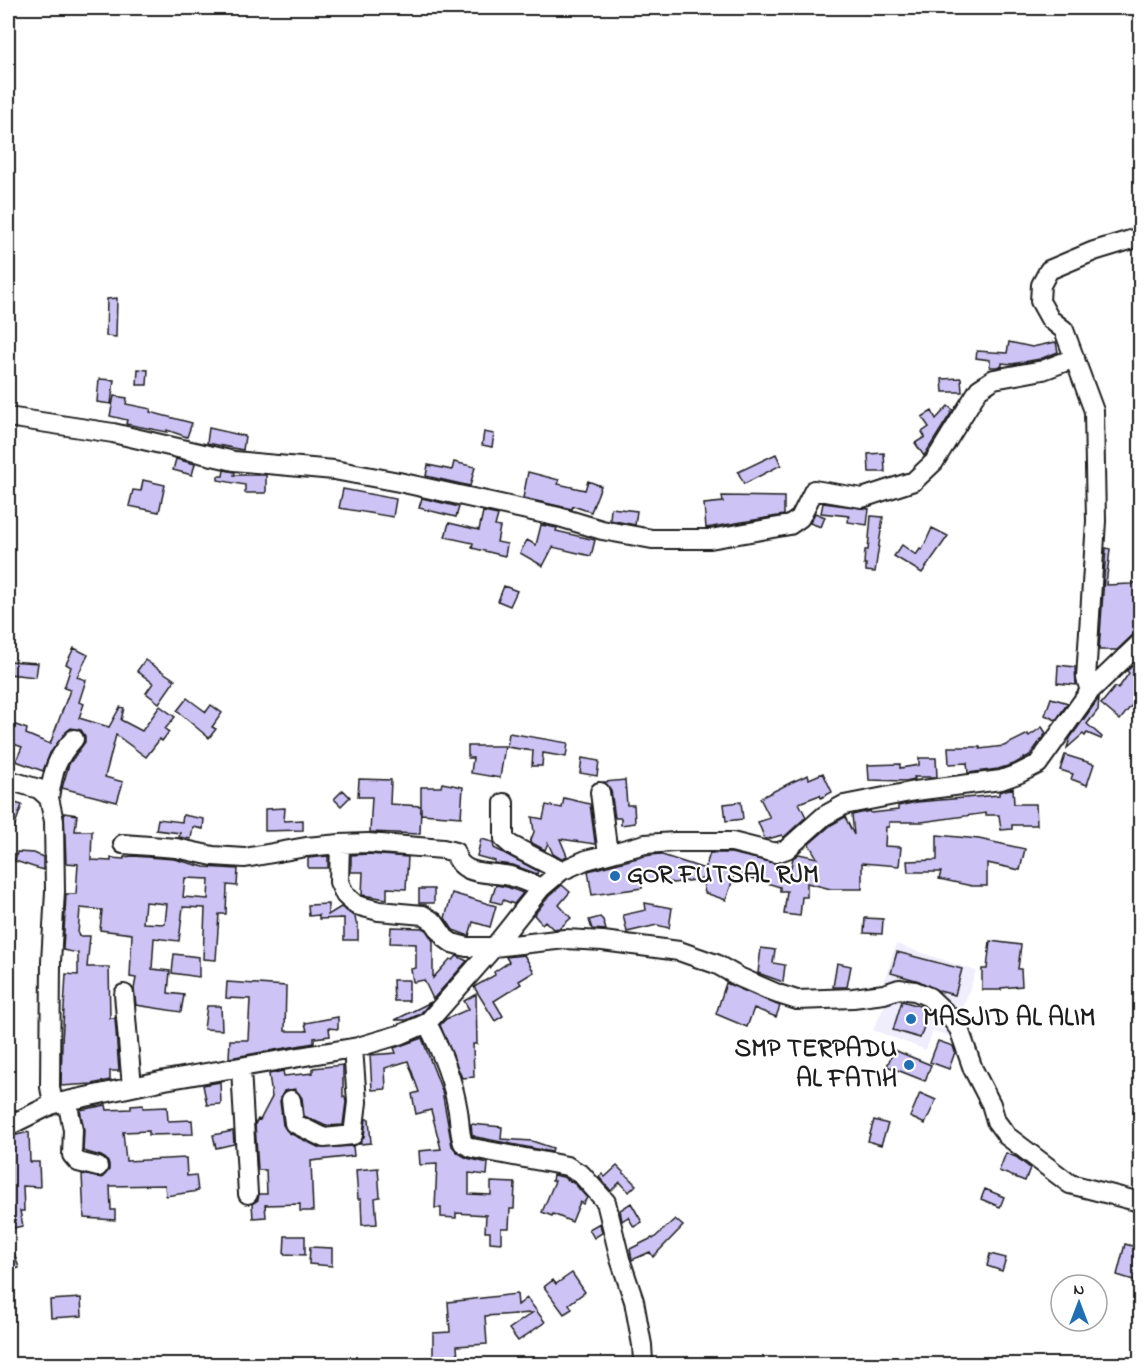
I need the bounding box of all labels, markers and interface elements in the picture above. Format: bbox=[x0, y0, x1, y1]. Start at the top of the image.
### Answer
place label: GOR FUTSAL RJM bbox=[627, 857, 819, 895]
marker: GOR FUTSAL RJM bbox=[608, 869, 622, 883]
place label: MASJID AL ALIM bbox=[923, 1000, 1096, 1038]
marker: MASJID AL ALIM bbox=[904, 1012, 918, 1026]
place label: SMP TERPADU AL FATIH bbox=[734, 1031, 897, 1099]
marker: SMP TERPADU AL FATIH bbox=[902, 1058, 916, 1072]
north arrow bbox=[1049, 1273, 1109, 1333]
text: N bbox=[1074, 1278, 1085, 1302]

